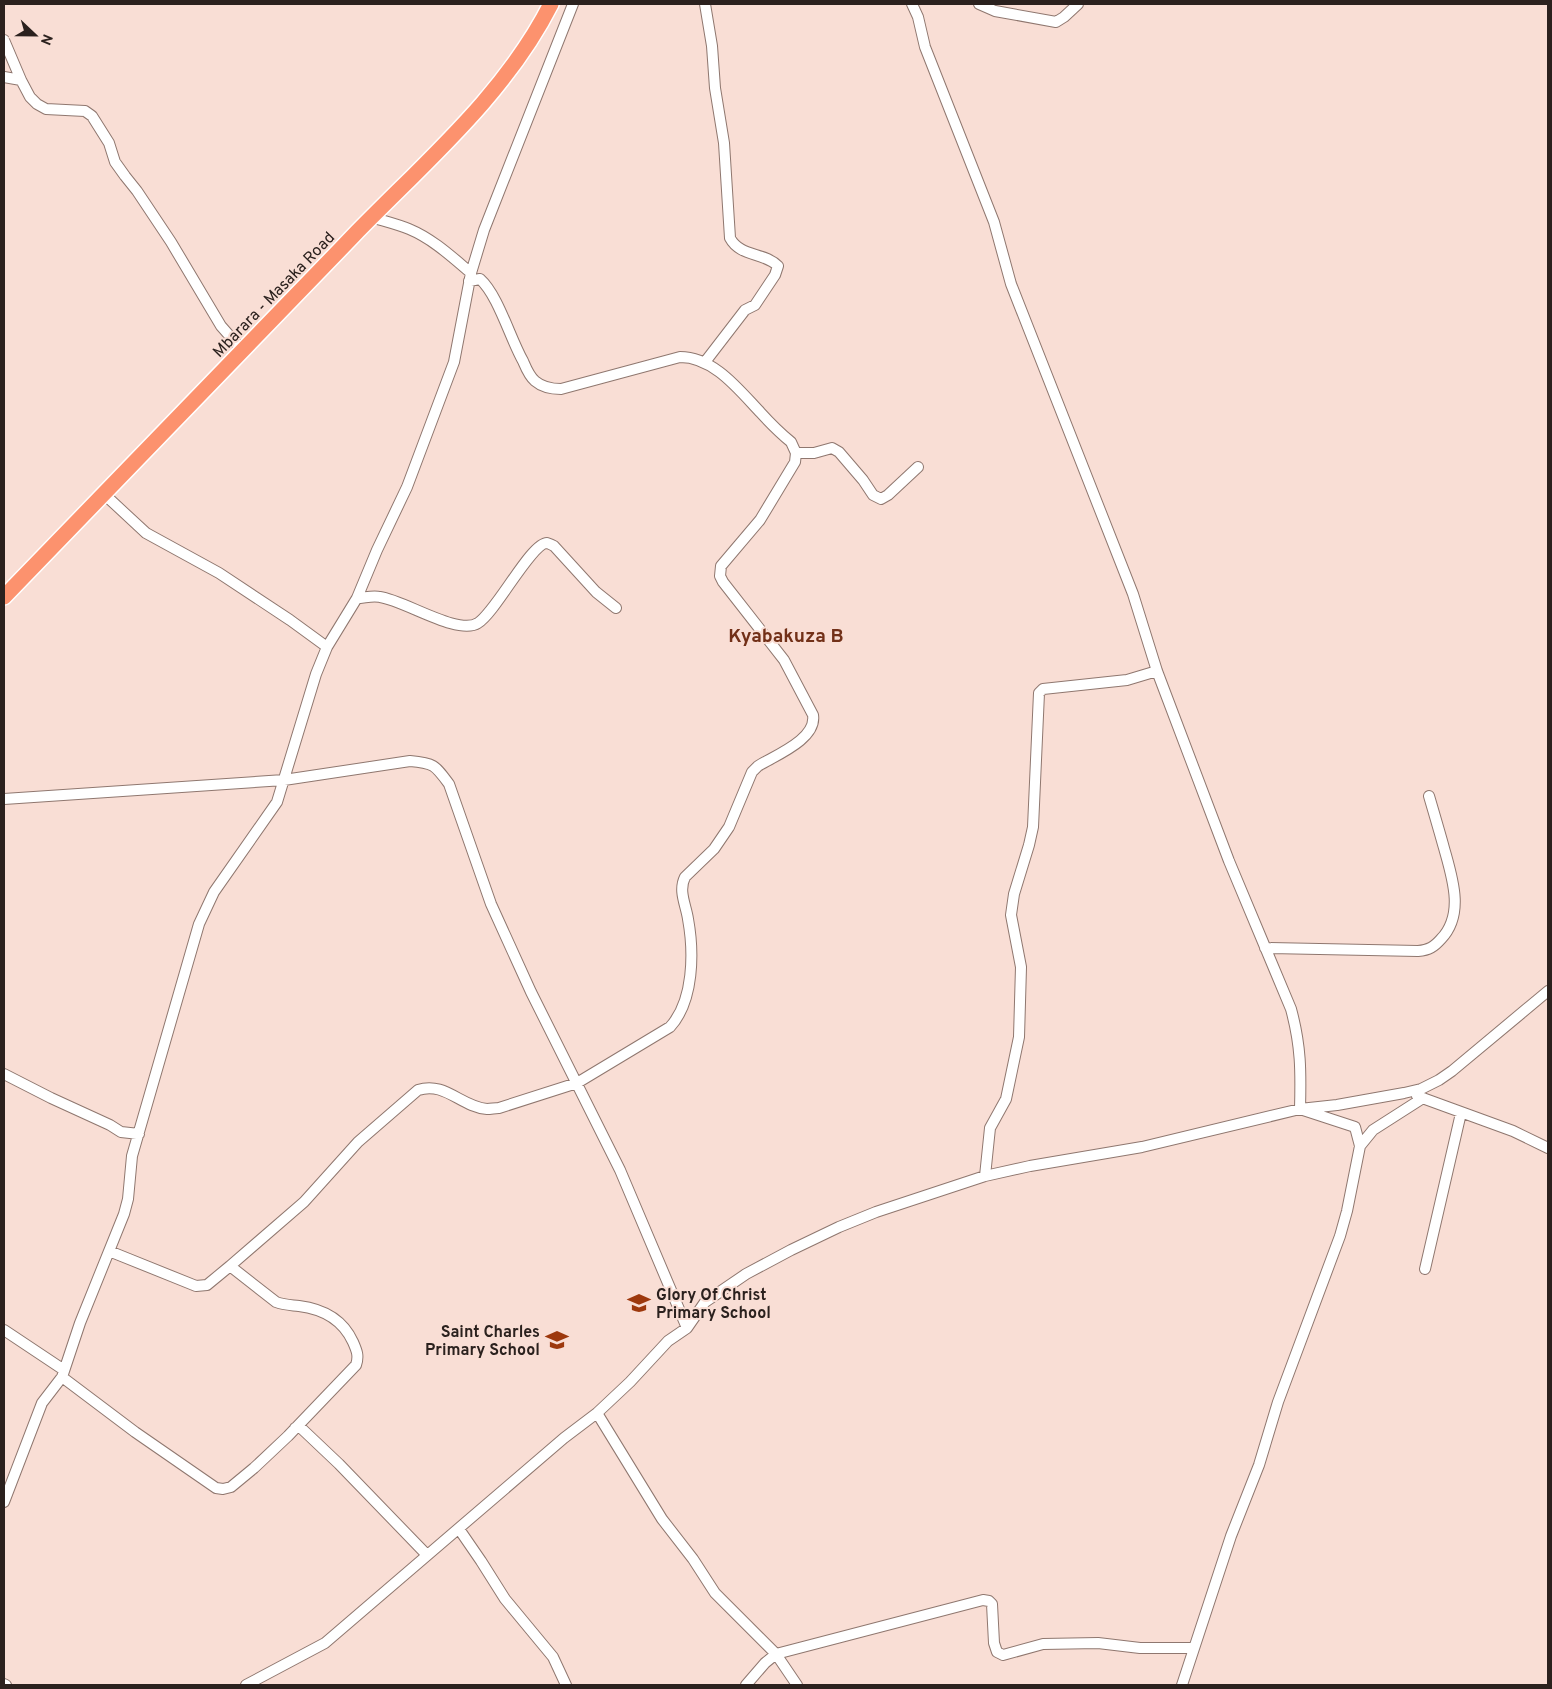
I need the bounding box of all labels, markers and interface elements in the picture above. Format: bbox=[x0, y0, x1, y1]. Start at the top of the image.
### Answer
north arrow bbox=[10, 10, 60, 60]
text: N bbox=[36, 31, 55, 47]
street label: Mbarara - Masaka Road bbox=[209, 228, 340, 363]
district label: Kyabakuza B bbox=[728, 625, 844, 649]
place label: Glory Of Christ Primary School bbox=[656, 1286, 771, 1324]
school or university icon: Glory Of Christ Primary School bbox=[626, 1290, 652, 1316]
place label: Saint Charles Primary School bbox=[425, 1323, 540, 1361]
school or university icon: Saint Charles Primary School bbox=[544, 1327, 570, 1353]

